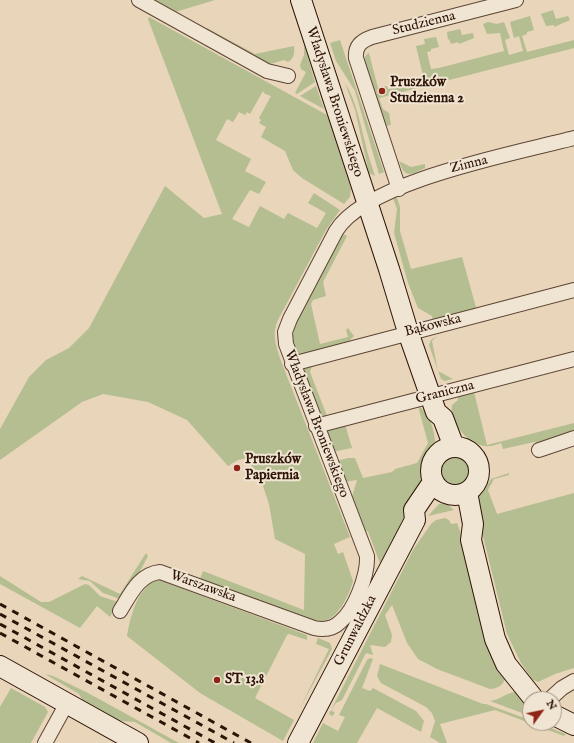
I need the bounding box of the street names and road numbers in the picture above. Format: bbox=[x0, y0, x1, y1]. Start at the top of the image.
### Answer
street label: Studzienna bbox=[391, 8, 457, 40]
street label: Władysława Broniewskiego bbox=[302, 25, 366, 179]
street label: Zimna bbox=[449, 152, 489, 178]
street label: Bąkowska bbox=[403, 311, 463, 341]
street label: Władysława Broniewskiego bbox=[280, 348, 352, 500]
street label: Graniczna bbox=[414, 378, 476, 408]
street label: Warszawska bbox=[168, 567, 238, 607]
street label: Grunwaldzka bbox=[331, 593, 381, 669]

